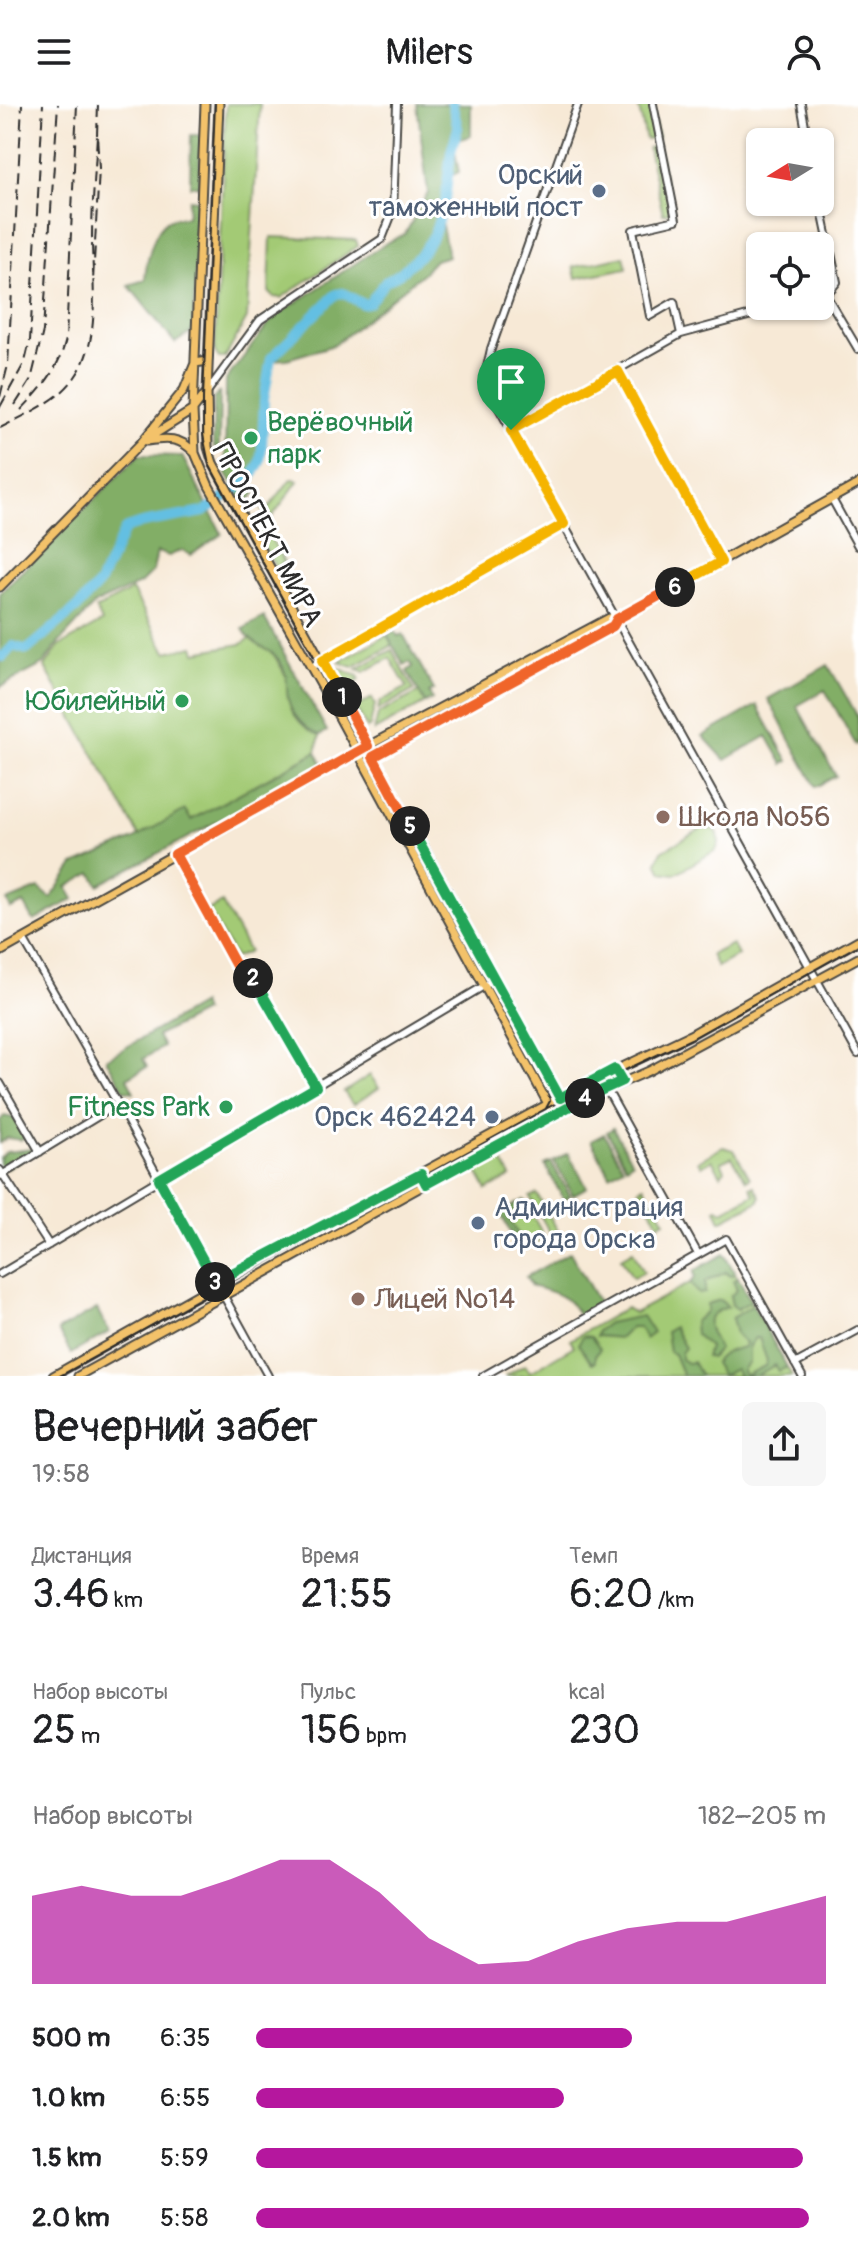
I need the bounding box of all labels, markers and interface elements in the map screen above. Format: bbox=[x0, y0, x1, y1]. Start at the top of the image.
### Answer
icon: menu bbox=[32, 30, 76, 74]
text: Milers bbox=[385, 30, 473, 75]
icon: person bbox=[782, 30, 826, 74]
north arrow bbox=[746, 128, 834, 216]
map controls bbox=[746, 128, 834, 320]
place label: Орский таможенный пост bbox=[368, 158, 583, 225]
marker: Орский таможенный пост bbox=[590, 182, 608, 200]
button: locate bbox=[746, 232, 834, 320]
pin bbox=[477, 348, 545, 430]
icon: arrive bbox=[489, 360, 533, 404]
place label: Верёвочный парк bbox=[267, 405, 413, 472]
marker: Верёвочный парк bbox=[242, 429, 260, 447]
street label: ПРОСПЕКТ МИРА bbox=[204, 437, 330, 633]
pin: 6 bbox=[655, 567, 695, 607]
text: 6 bbox=[669, 573, 681, 601]
pin: 1 bbox=[322, 677, 362, 717]
text: 1 bbox=[338, 683, 346, 711]
place label: Юбилейный bbox=[26, 684, 166, 719]
marker: Юбилейный bbox=[173, 692, 191, 710]
place label: Школа №56 bbox=[679, 800, 831, 835]
pin: 5 bbox=[390, 806, 430, 846]
marker: Школа №56 bbox=[654, 808, 672, 826]
text: 5 bbox=[404, 812, 416, 840]
pin: 2 bbox=[233, 958, 273, 998]
text: 2 bbox=[247, 964, 259, 992]
pin: 4 bbox=[565, 1078, 605, 1118]
text: 4 bbox=[579, 1084, 591, 1112]
place label: Fitness Park bbox=[67, 1090, 210, 1125]
marker: Fitness Park bbox=[217, 1098, 235, 1116]
place label: Орск 462424 bbox=[314, 1100, 476, 1135]
marker: Орск 462424 bbox=[483, 1108, 501, 1126]
place label: Администрация города Орска bbox=[494, 1190, 683, 1257]
marker: Администрация города Орска bbox=[469, 1214, 487, 1232]
pin: 3 bbox=[195, 1262, 235, 1302]
text: 3 bbox=[209, 1268, 221, 1296]
place label: Лицей №14 bbox=[373, 1282, 515, 1317]
marker: Лицей №14 bbox=[349, 1290, 367, 1308]
text: Вечерний забег bbox=[32, 1400, 318, 1455]
button: share bbox=[742, 1402, 826, 1486]
text: 19:58 bbox=[32, 1458, 90, 1490]
text: Дистанция bbox=[32, 1542, 132, 1570]
text: Время bbox=[301, 1542, 359, 1570]
text: Темп bbox=[569, 1542, 618, 1570]
text: 3.46 bbox=[32, 1570, 110, 1619]
text: 21:55 bbox=[301, 1570, 393, 1619]
text: 6:20 bbox=[569, 1570, 653, 1619]
text: km bbox=[110, 1586, 143, 1614]
text: /km bbox=[653, 1586, 694, 1614]
text: Набор высоты bbox=[32, 1678, 168, 1706]
text: Пульс bbox=[301, 1678, 356, 1706]
text: kcal bbox=[569, 1678, 605, 1706]
text: 25 bbox=[32, 1706, 76, 1755]
text: 156 bbox=[301, 1706, 361, 1755]
text: 230 bbox=[569, 1706, 640, 1755]
text: m bbox=[76, 1722, 100, 1750]
text: bpm bbox=[361, 1722, 407, 1750]
text: Набор высоты bbox=[32, 1800, 193, 1832]
text: 182–205 m bbox=[698, 1800, 826, 1832]
text: 500 m bbox=[32, 2022, 110, 2054]
text: 6:35 bbox=[160, 2022, 211, 2054]
text: 1.0 km bbox=[32, 2082, 105, 2114]
text: 6:55 bbox=[160, 2082, 210, 2114]
text: 1.5 km bbox=[32, 2142, 102, 2174]
text: 5:59 bbox=[160, 2142, 209, 2174]
text: 2.0 km bbox=[32, 2202, 110, 2234]
text: 5:58 bbox=[160, 2202, 208, 2234]

